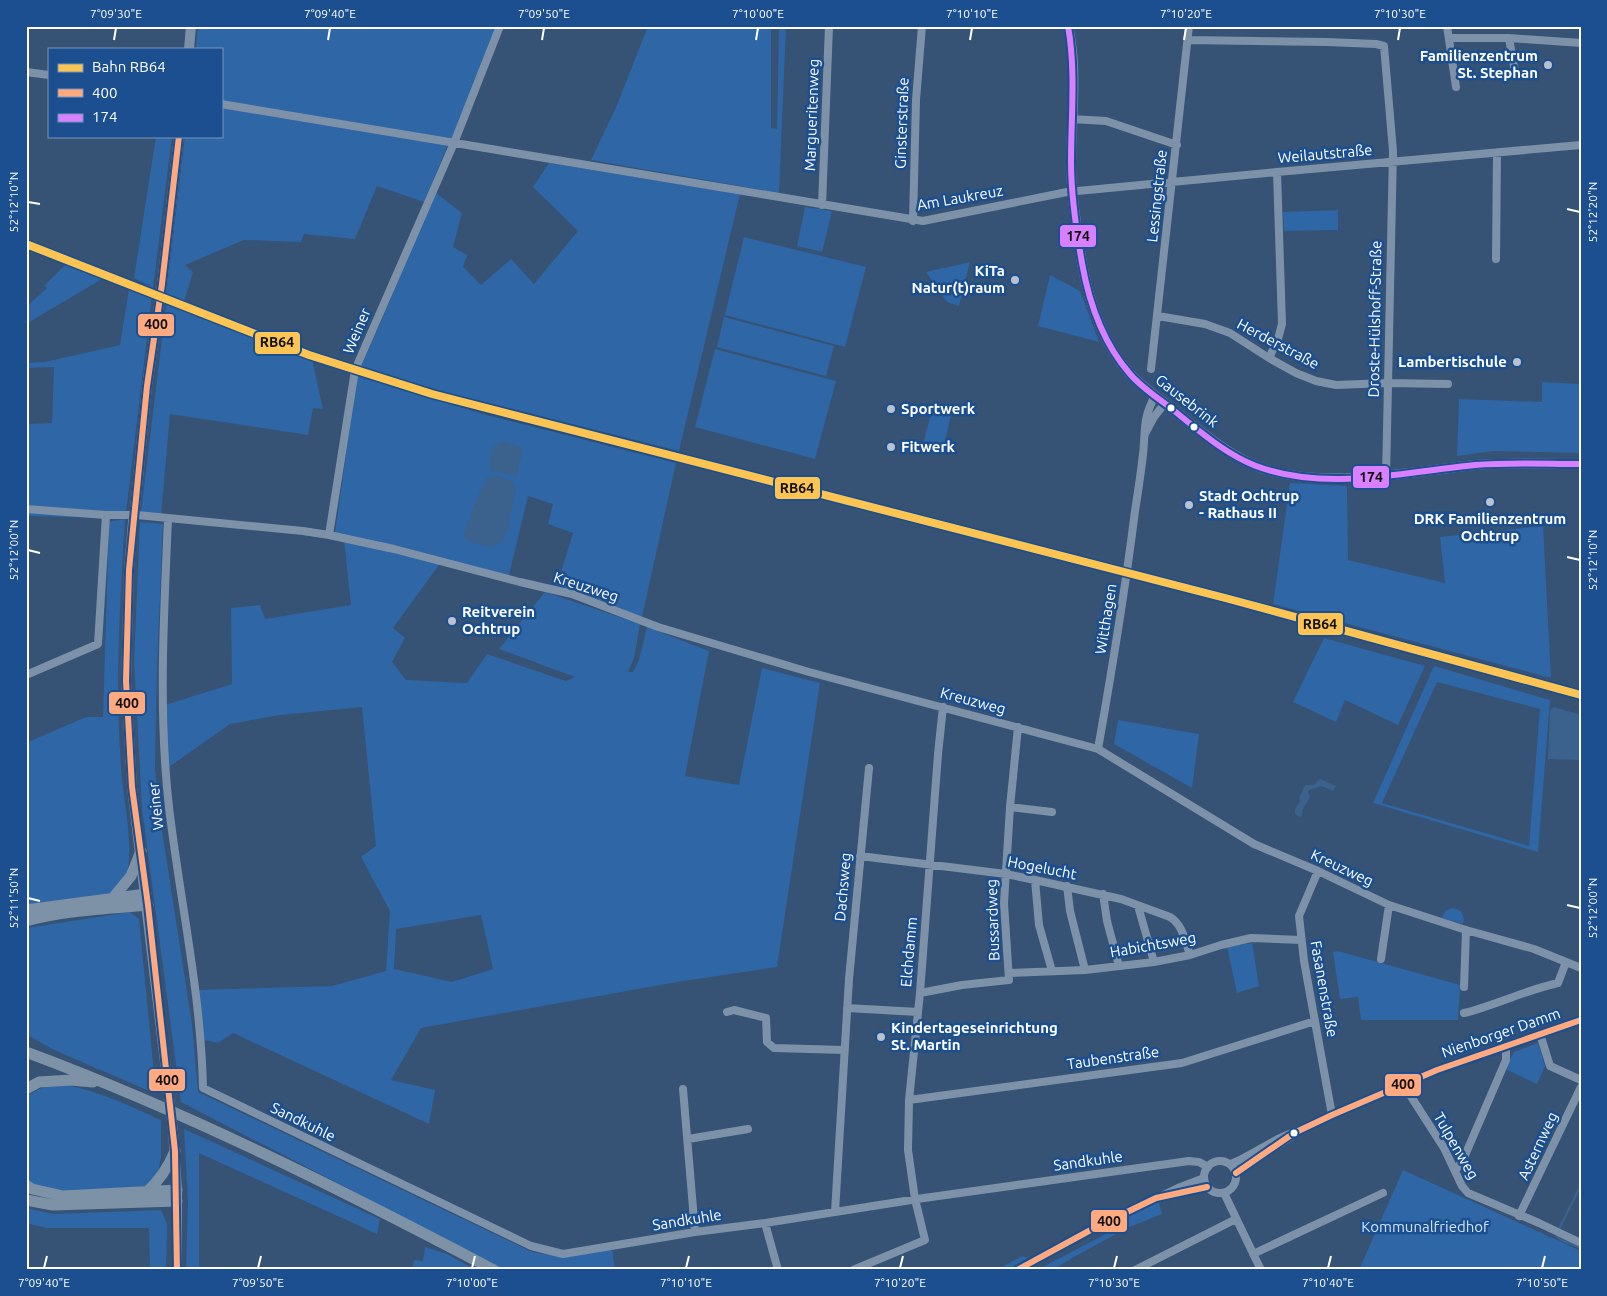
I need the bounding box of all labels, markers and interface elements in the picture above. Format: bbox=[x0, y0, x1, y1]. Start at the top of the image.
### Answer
text: 7°09'30"E bbox=[90, 7, 142, 20]
text: 7°09'40"E bbox=[304, 7, 356, 20]
text: 7°09'50"E bbox=[518, 7, 570, 20]
text: 7°10'00"E bbox=[732, 7, 784, 20]
text: 7°10'10"E bbox=[946, 7, 998, 20]
text: 7°10'20"E bbox=[1160, 7, 1212, 20]
text: 7°10'30"E bbox=[1374, 7, 1426, 20]
place label: Familienzentrum St. Stephan bbox=[1420, 47, 1538, 81]
legend bbox=[48, 48, 222, 138]
text: Bahn RB64 bbox=[92, 58, 166, 75]
street label: Margueritenweg bbox=[801, 58, 822, 171]
marker: Familienzentrum St. Stephan bbox=[1542, 59, 1554, 71]
street label: Ginsterstraße bbox=[891, 77, 912, 169]
text: 400 bbox=[92, 84, 117, 101]
text: 174 bbox=[92, 108, 117, 125]
street label: Weilautstraße bbox=[1277, 141, 1373, 166]
street label: Lessingstraße bbox=[1143, 149, 1170, 243]
text: 52°12'10"N bbox=[7, 172, 20, 232]
street label: Am Laukreuz bbox=[916, 182, 1004, 213]
text: 52°12'20"N bbox=[1586, 182, 1599, 242]
line badge: 174 bbox=[1059, 224, 1097, 248]
text: 174 bbox=[1066, 228, 1090, 244]
street label: Droste-Hülshoff-Straße bbox=[1365, 240, 1384, 398]
place label: KiTa Natur(t)raum bbox=[912, 262, 1005, 296]
marker: KiTa Natur(t)raum bbox=[1009, 274, 1021, 286]
street label: Weiner bbox=[339, 305, 374, 356]
line badge: 400 bbox=[137, 313, 175, 337]
street label: Herderstraße bbox=[1234, 315, 1322, 372]
text: 400 bbox=[144, 316, 168, 332]
line badge: RB64 bbox=[254, 331, 301, 355]
text: RB64 bbox=[260, 334, 294, 350]
place label: Lambertischule bbox=[1398, 353, 1507, 370]
marker: Lambertischule bbox=[1511, 356, 1523, 368]
street label: Gausebrink bbox=[1152, 371, 1223, 431]
place label: Sportwerk bbox=[901, 400, 976, 417]
marker: Sportwerk bbox=[885, 403, 897, 415]
unlabelled marker bbox=[1166, 403, 1176, 413]
unlabelled marker bbox=[1189, 422, 1199, 432]
place label: Fitwerk bbox=[901, 438, 956, 455]
marker: Fitwerk bbox=[885, 441, 897, 453]
line badge: 174 bbox=[1352, 465, 1390, 489]
text: 174 bbox=[1359, 469, 1383, 485]
line badge: RB64 bbox=[774, 476, 821, 500]
text: RB64 bbox=[780, 480, 814, 496]
place label: Stadt Ochtrup - Rathaus II bbox=[1199, 487, 1299, 521]
marker: DRK Familienzentrum Ochtrup bbox=[1484, 496, 1496, 508]
marker: Stadt Ochtrup - Rathaus II bbox=[1183, 499, 1195, 511]
place label: DRK Familienzentrum Ochtrup bbox=[1414, 510, 1566, 544]
text: 52°12'00"N bbox=[7, 520, 20, 580]
text: 52°12'10"N bbox=[1586, 530, 1599, 590]
street label: Kreuzweg bbox=[552, 568, 621, 605]
street label: Witthagen bbox=[1092, 582, 1119, 655]
place label: Reitverein Ochtrup bbox=[462, 603, 535, 637]
line badge: RB64 bbox=[1297, 612, 1344, 636]
marker: Reitverein Ochtrup bbox=[446, 615, 458, 627]
text: RB64 bbox=[1303, 616, 1337, 632]
street label: Kreuzweg bbox=[939, 684, 1008, 717]
line badge: 400 bbox=[108, 691, 146, 715]
text: 400 bbox=[115, 695, 139, 711]
street label: Weiner bbox=[145, 781, 166, 831]
street label: Kreuzweg bbox=[1308, 846, 1376, 889]
street label: Dachsweg bbox=[831, 852, 854, 922]
street label: Hogelucht bbox=[1006, 852, 1078, 883]
text: 52°11'50"N bbox=[7, 868, 20, 928]
text: 52°12'00"N bbox=[1586, 878, 1599, 938]
street label: Bussardweg bbox=[983, 879, 1002, 961]
street label: Elchdamm bbox=[897, 916, 920, 988]
street label: Habichtsweg bbox=[1109, 929, 1197, 960]
street label: Fasanenstraße bbox=[1308, 939, 1341, 1039]
street label: Nienborger Damm bbox=[1439, 1004, 1563, 1061]
place label: Kindertageseinrichtung St. Martin bbox=[891, 1019, 1058, 1053]
marker: Kindertageseinrichtung St. Martin bbox=[875, 1031, 887, 1043]
street label: Taubenstraße bbox=[1066, 1043, 1160, 1072]
line badge: 400 bbox=[148, 1068, 186, 1092]
text: 400 bbox=[155, 1072, 179, 1088]
line badge: 400 bbox=[1384, 1073, 1422, 1097]
text: 400 bbox=[1391, 1076, 1415, 1092]
street label: Sandkuhle bbox=[268, 1099, 338, 1144]
street label: Tulpenweg bbox=[1430, 1109, 1482, 1182]
street label: Asternweg bbox=[1514, 1109, 1561, 1183]
unlabelled marker bbox=[1289, 1128, 1299, 1138]
street label: Sandkuhle bbox=[1052, 1147, 1124, 1174]
street label: Sandkuhle bbox=[651, 1206, 723, 1233]
line badge: 400 bbox=[1090, 1209, 1128, 1233]
text: 400 bbox=[1097, 1213, 1121, 1229]
park label: Kommunalfriedhof bbox=[1361, 1218, 1489, 1235]
text: 7°09'40"E bbox=[18, 1276, 70, 1289]
text: 7°09'50"E bbox=[232, 1276, 284, 1289]
text: 7°10'00"E bbox=[446, 1276, 498, 1289]
text: 7°10'10"E bbox=[660, 1276, 712, 1289]
text: 7°10'20"E bbox=[874, 1276, 926, 1289]
text: 7°10'30"E bbox=[1088, 1276, 1140, 1289]
text: 7°10'40"E bbox=[1302, 1276, 1354, 1289]
text: 7°10'50"E bbox=[1516, 1276, 1568, 1289]

